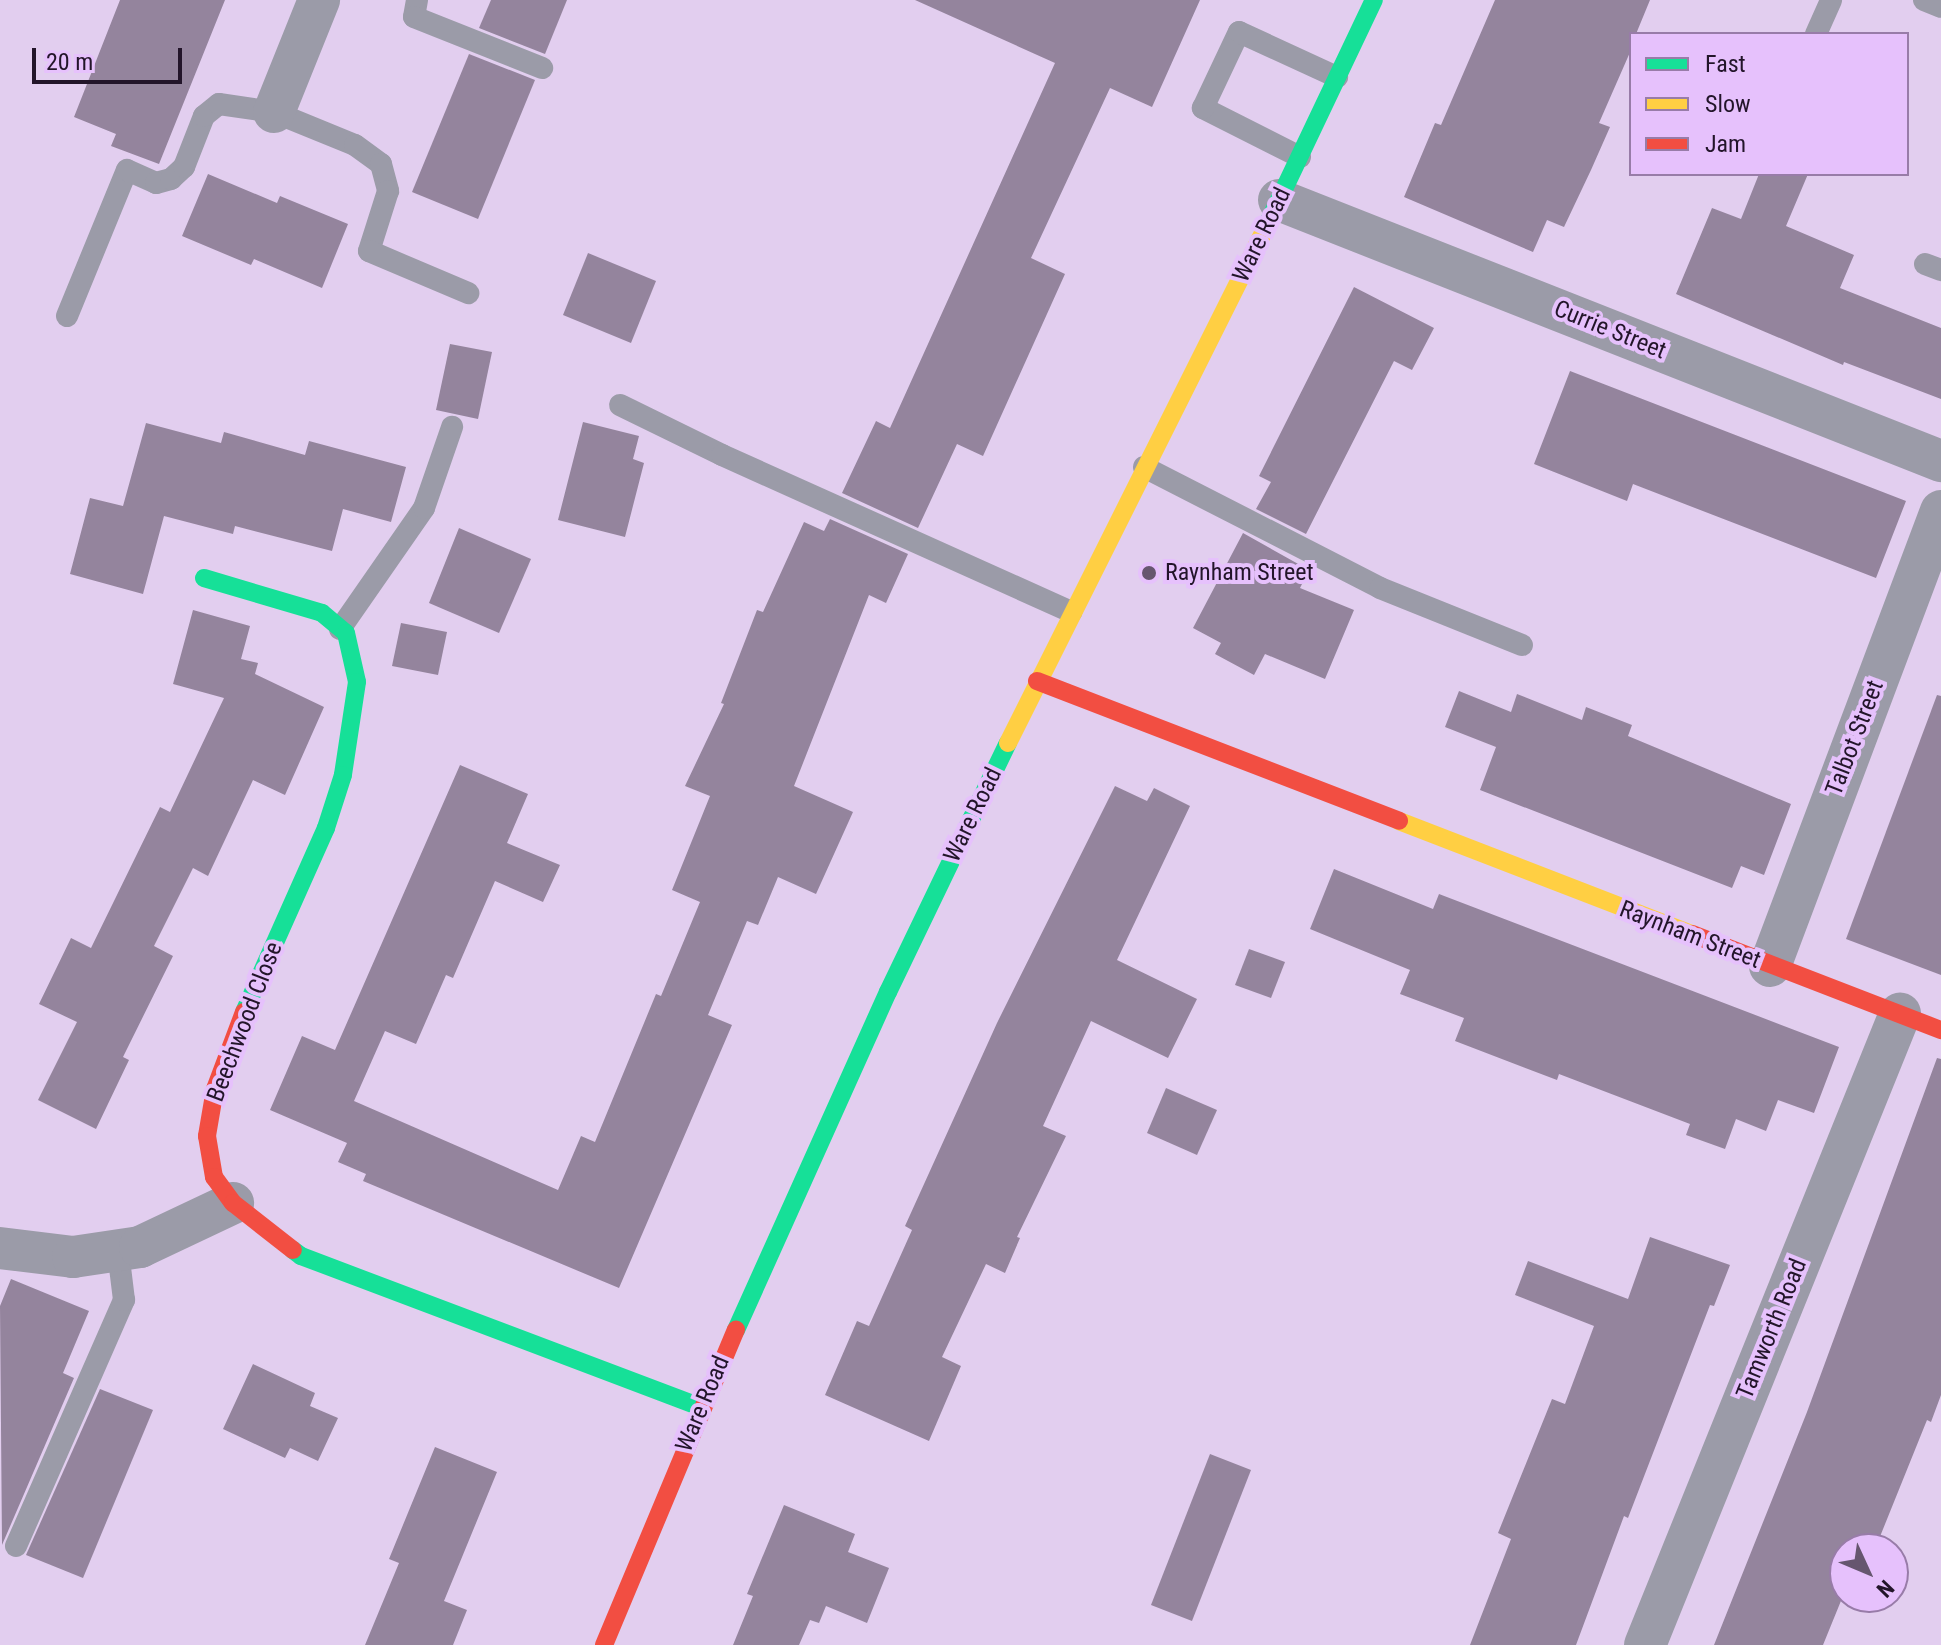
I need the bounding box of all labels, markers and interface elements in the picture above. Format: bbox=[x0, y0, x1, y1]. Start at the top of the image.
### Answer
scale bar bbox=[36, 32, 186, 82]
legend bbox=[1629, 32, 1909, 176]
text: 20 m bbox=[46, 48, 93, 76]
text: Fast bbox=[1705, 50, 1746, 78]
text: Slow bbox=[1705, 90, 1751, 118]
text: Jam bbox=[1705, 130, 1746, 158]
street label: Ware Road bbox=[1227, 183, 1297, 287]
street label: Currie Street bbox=[1550, 294, 1670, 366]
place label: Raynham Street bbox=[1165, 559, 1314, 587]
marker: Raynham Street bbox=[1140, 564, 1158, 582]
street label: Talbot Street bbox=[1820, 676, 1890, 800]
street label: Ware Road bbox=[938, 763, 1008, 867]
street label: Raynham Street bbox=[1615, 895, 1765, 975]
street label: Beechwood Close bbox=[201, 938, 289, 1106]
street label: Tamworth Road bbox=[1731, 1255, 1813, 1403]
street label: Ware Road bbox=[670, 1352, 736, 1456]
north arrow bbox=[1829, 1533, 1909, 1613]
text: N bbox=[1872, 1575, 1899, 1602]

